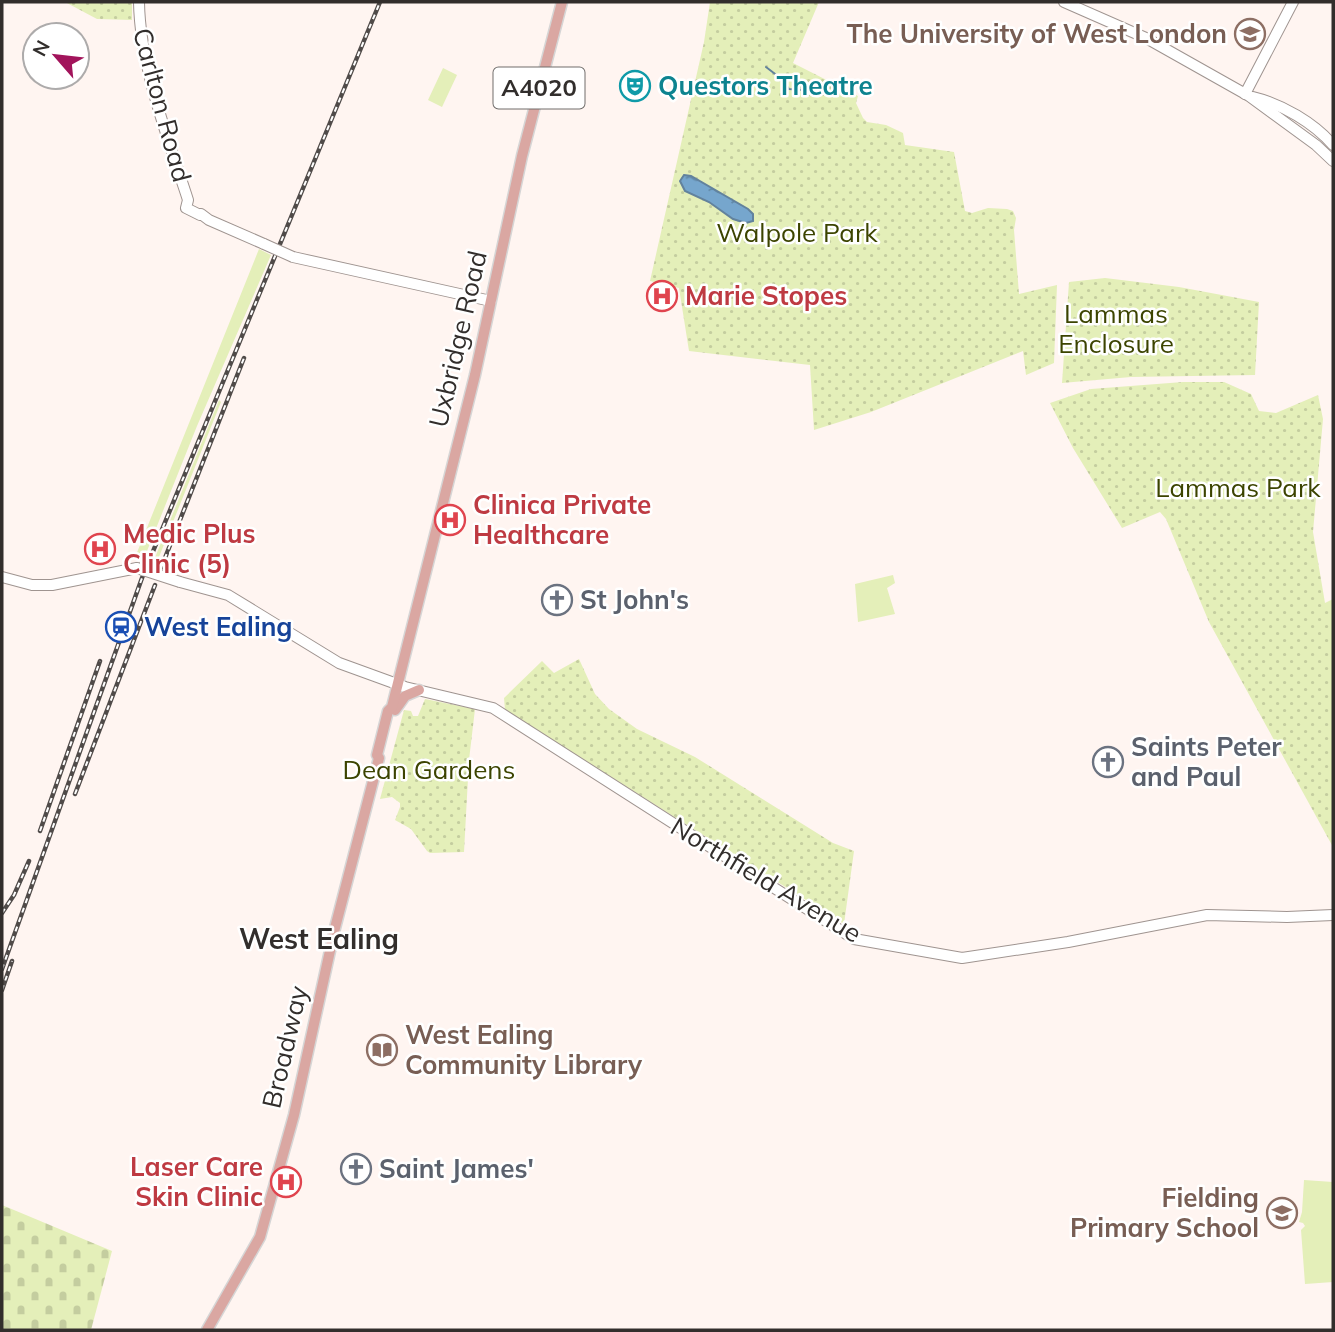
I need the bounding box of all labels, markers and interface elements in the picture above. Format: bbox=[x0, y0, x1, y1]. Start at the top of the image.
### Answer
place label: The University of West London bbox=[847, 17, 1227, 50]
school or university icon: The University of West London bbox=[1233, 17, 1267, 51]
north arrow bbox=[21, 21, 91, 91]
street label: Carlton Road bbox=[126, 24, 199, 186]
text: N bbox=[27, 36, 55, 60]
road number: A4020 bbox=[494, 68, 584, 108]
theatre icon: Questors Theatre bbox=[618, 69, 652, 103]
place label: Questors Theatre bbox=[658, 69, 873, 102]
park label: Walpole Park bbox=[716, 216, 878, 249]
street label: Uxbridge Road bbox=[421, 247, 494, 430]
hospital icon: Marie Stopes bbox=[645, 279, 679, 313]
place label: Marie Stopes bbox=[685, 279, 847, 312]
park label: Lammas Enclosure bbox=[1058, 297, 1174, 360]
park label: Lammas Park bbox=[1155, 471, 1321, 504]
place label: Clinica Private Healthcare bbox=[473, 488, 651, 551]
hospital icon: Clinica Private Healthcare bbox=[433, 503, 467, 537]
place label: Medic Plus Clinic (5) bbox=[123, 517, 256, 580]
hospital icon: Medic Plus Clinic (5) bbox=[83, 532, 117, 566]
church icon: St John's bbox=[540, 583, 574, 617]
place label: St John's bbox=[580, 583, 689, 616]
station icon: West Ealing bbox=[104, 610, 138, 644]
place label: West Ealing bbox=[144, 610, 293, 643]
place label: Saints Peter and Paul bbox=[1131, 730, 1282, 793]
church icon: Saints Peter and Paul bbox=[1091, 745, 1125, 779]
park label: Dean Gardens bbox=[343, 753, 515, 786]
street label: Northfield Avenue bbox=[665, 810, 868, 950]
district label: West Ealing bbox=[239, 921, 399, 956]
street label: Broadway bbox=[254, 982, 315, 1111]
place label: West Ealing Community Library bbox=[405, 1018, 643, 1081]
library icon: West Ealing Community Library bbox=[365, 1033, 399, 1067]
place label: Laser Care Skin Clinic bbox=[130, 1150, 263, 1213]
church icon: Saint James' bbox=[339, 1152, 373, 1186]
place label: Saint James' bbox=[379, 1152, 534, 1185]
hospital icon: Laser Care Skin Clinic bbox=[269, 1165, 303, 1199]
place label: Fielding Primary School bbox=[1070, 1181, 1259, 1244]
school or university icon: Fielding Primary School bbox=[1265, 1196, 1299, 1230]

